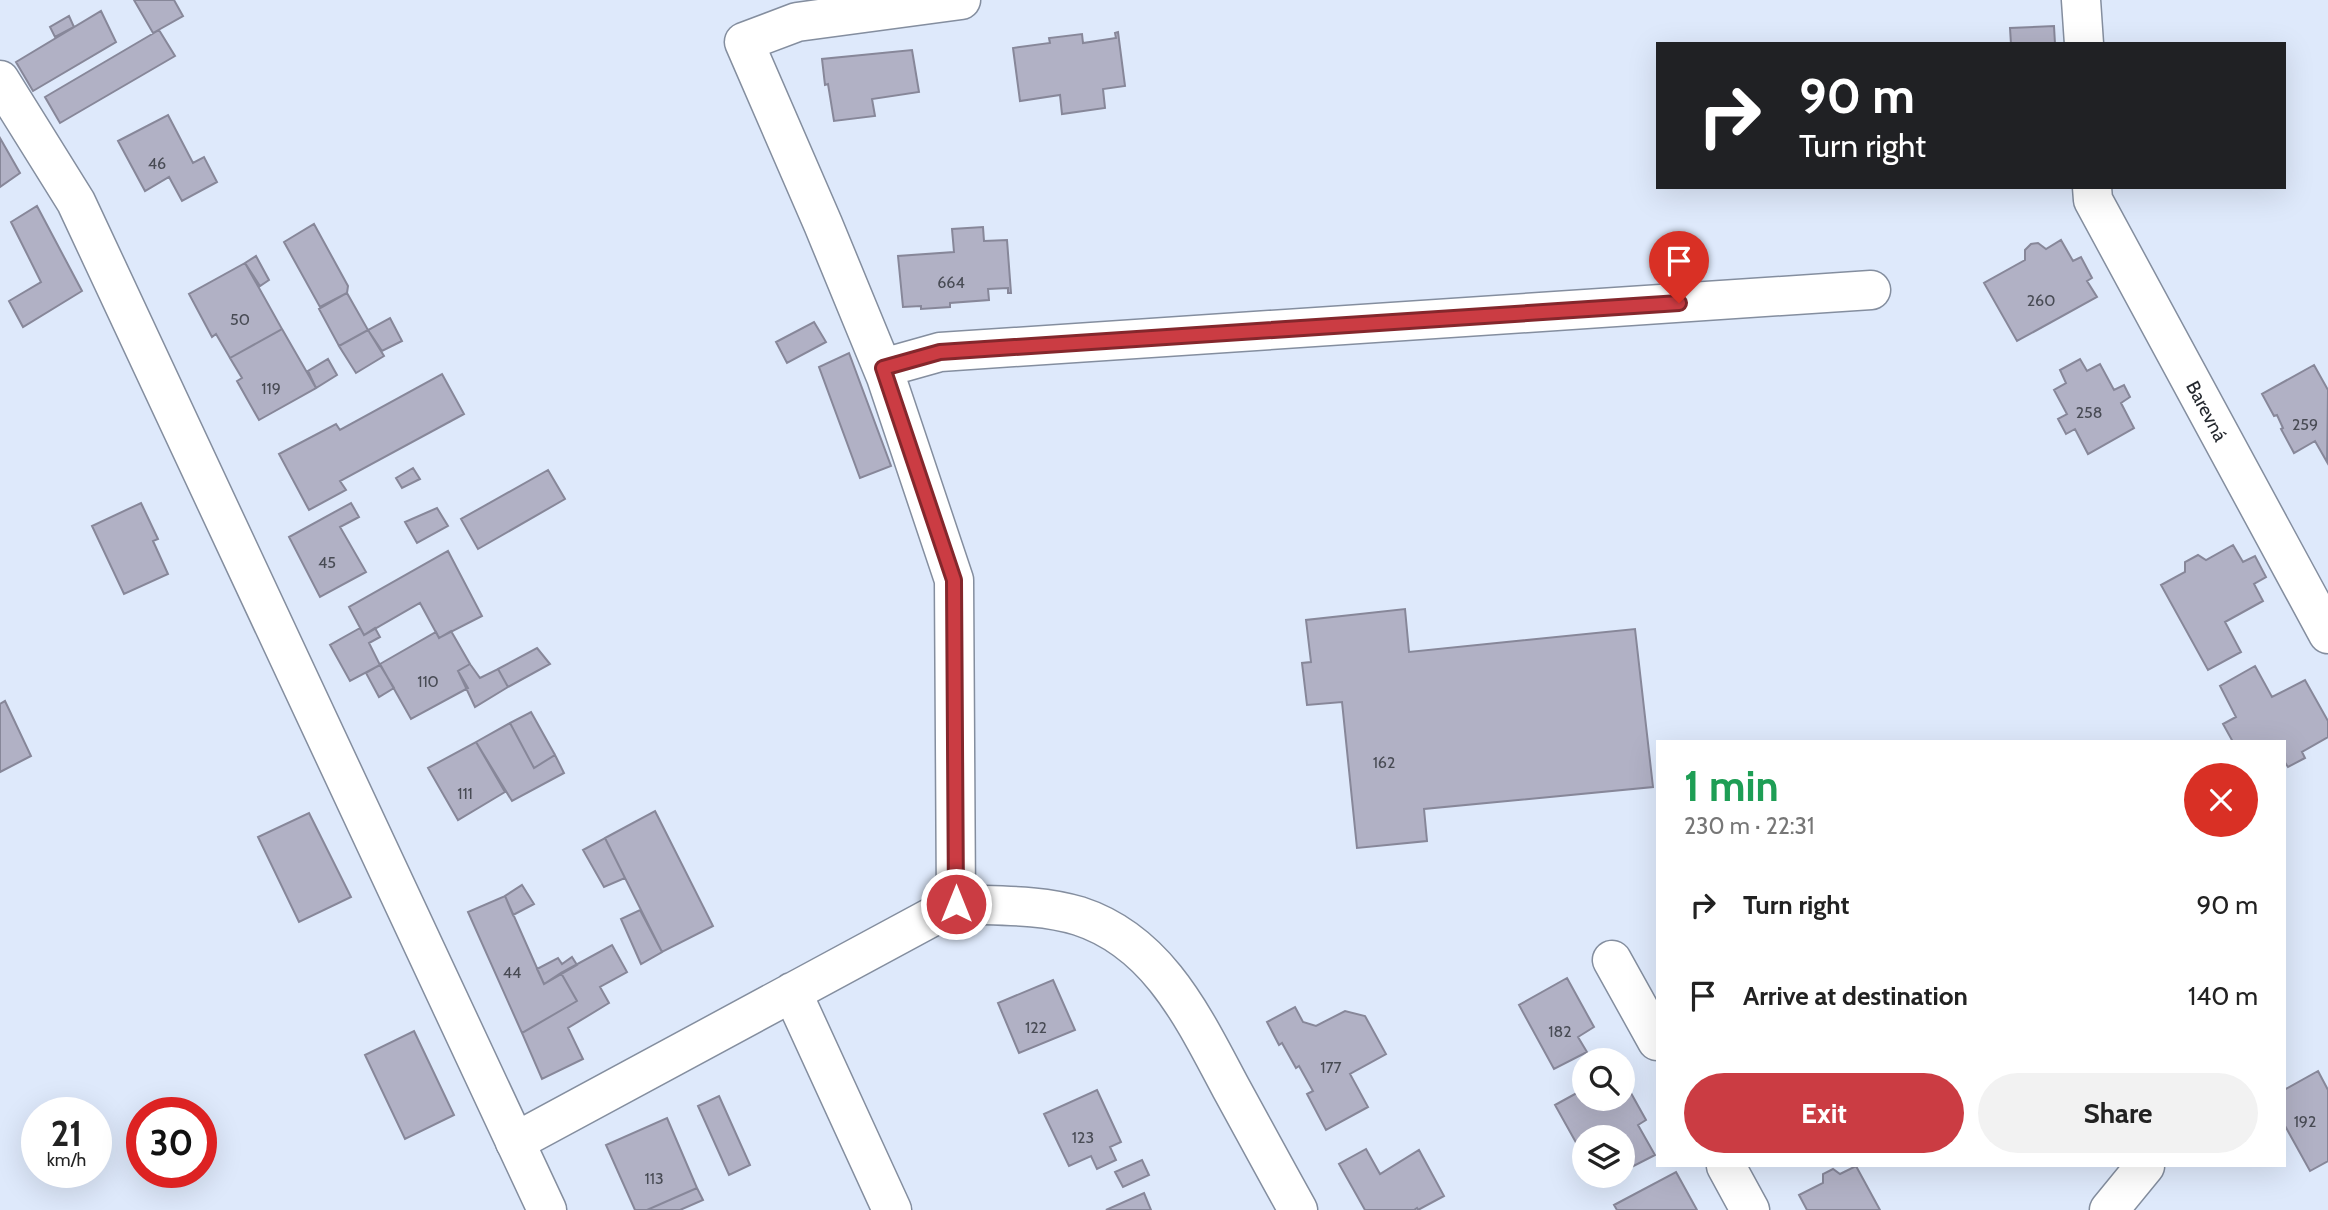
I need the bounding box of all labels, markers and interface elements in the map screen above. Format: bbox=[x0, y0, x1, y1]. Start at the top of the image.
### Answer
text: 90 m bbox=[1799, 66, 1915, 125]
icon: right bbox=[1684, 70, 1775, 161]
text: Turn right bbox=[1799, 126, 1926, 165]
house number: 46 bbox=[148, 154, 166, 173]
pin bbox=[1649, 231, 1709, 303]
icon: arrive bbox=[1660, 242, 1698, 280]
house number: 664 bbox=[937, 273, 965, 292]
house number: 260 bbox=[2027, 291, 2055, 310]
house number: 50 bbox=[230, 310, 250, 329]
street label: Barevná bbox=[2181, 377, 2232, 445]
house number: 119 bbox=[261, 379, 281, 398]
house number: 258 bbox=[2076, 403, 2102, 422]
house number: 259 bbox=[2292, 415, 2318, 434]
house number: 45 bbox=[318, 553, 336, 572]
house number: 110 bbox=[417, 672, 439, 691]
house number: 162 bbox=[1373, 753, 1395, 772]
text: 1 min bbox=[1684, 760, 1779, 812]
button: close bbox=[2184, 763, 2258, 837]
house number: 111 bbox=[457, 784, 473, 803]
text: 230 m · 22:31 bbox=[1684, 812, 1815, 840]
position arrow bbox=[919, 867, 993, 941]
icon: right bbox=[1684, 886, 1722, 924]
text: Turn right bbox=[1743, 889, 1849, 921]
text: 90 m bbox=[2196, 889, 2258, 921]
house number: 44 bbox=[503, 963, 521, 982]
icon: arrive bbox=[1684, 977, 1722, 1015]
text: Arrive at destination bbox=[1743, 980, 1968, 1012]
text: 140 m bbox=[2188, 980, 2258, 1012]
house number: 122 bbox=[1025, 1018, 1047, 1037]
house number: 182 bbox=[1548, 1022, 1572, 1041]
map controls bbox=[1572, 1048, 1635, 1188]
button: search bbox=[1572, 1048, 1635, 1111]
house number: 177 bbox=[1320, 1058, 1342, 1077]
button: Exit bbox=[1684, 1073, 1964, 1153]
button: Share bbox=[1978, 1073, 2258, 1153]
speed limit sign: 30 bbox=[126, 1097, 217, 1188]
text: 21 bbox=[51, 1112, 82, 1155]
house number: 192 bbox=[2294, 1112, 2316, 1131]
button: layers bbox=[1572, 1125, 1635, 1188]
house number: 123 bbox=[1072, 1128, 1094, 1147]
text: km/h bbox=[47, 1149, 86, 1171]
house number: 113 bbox=[644, 1169, 664, 1188]

